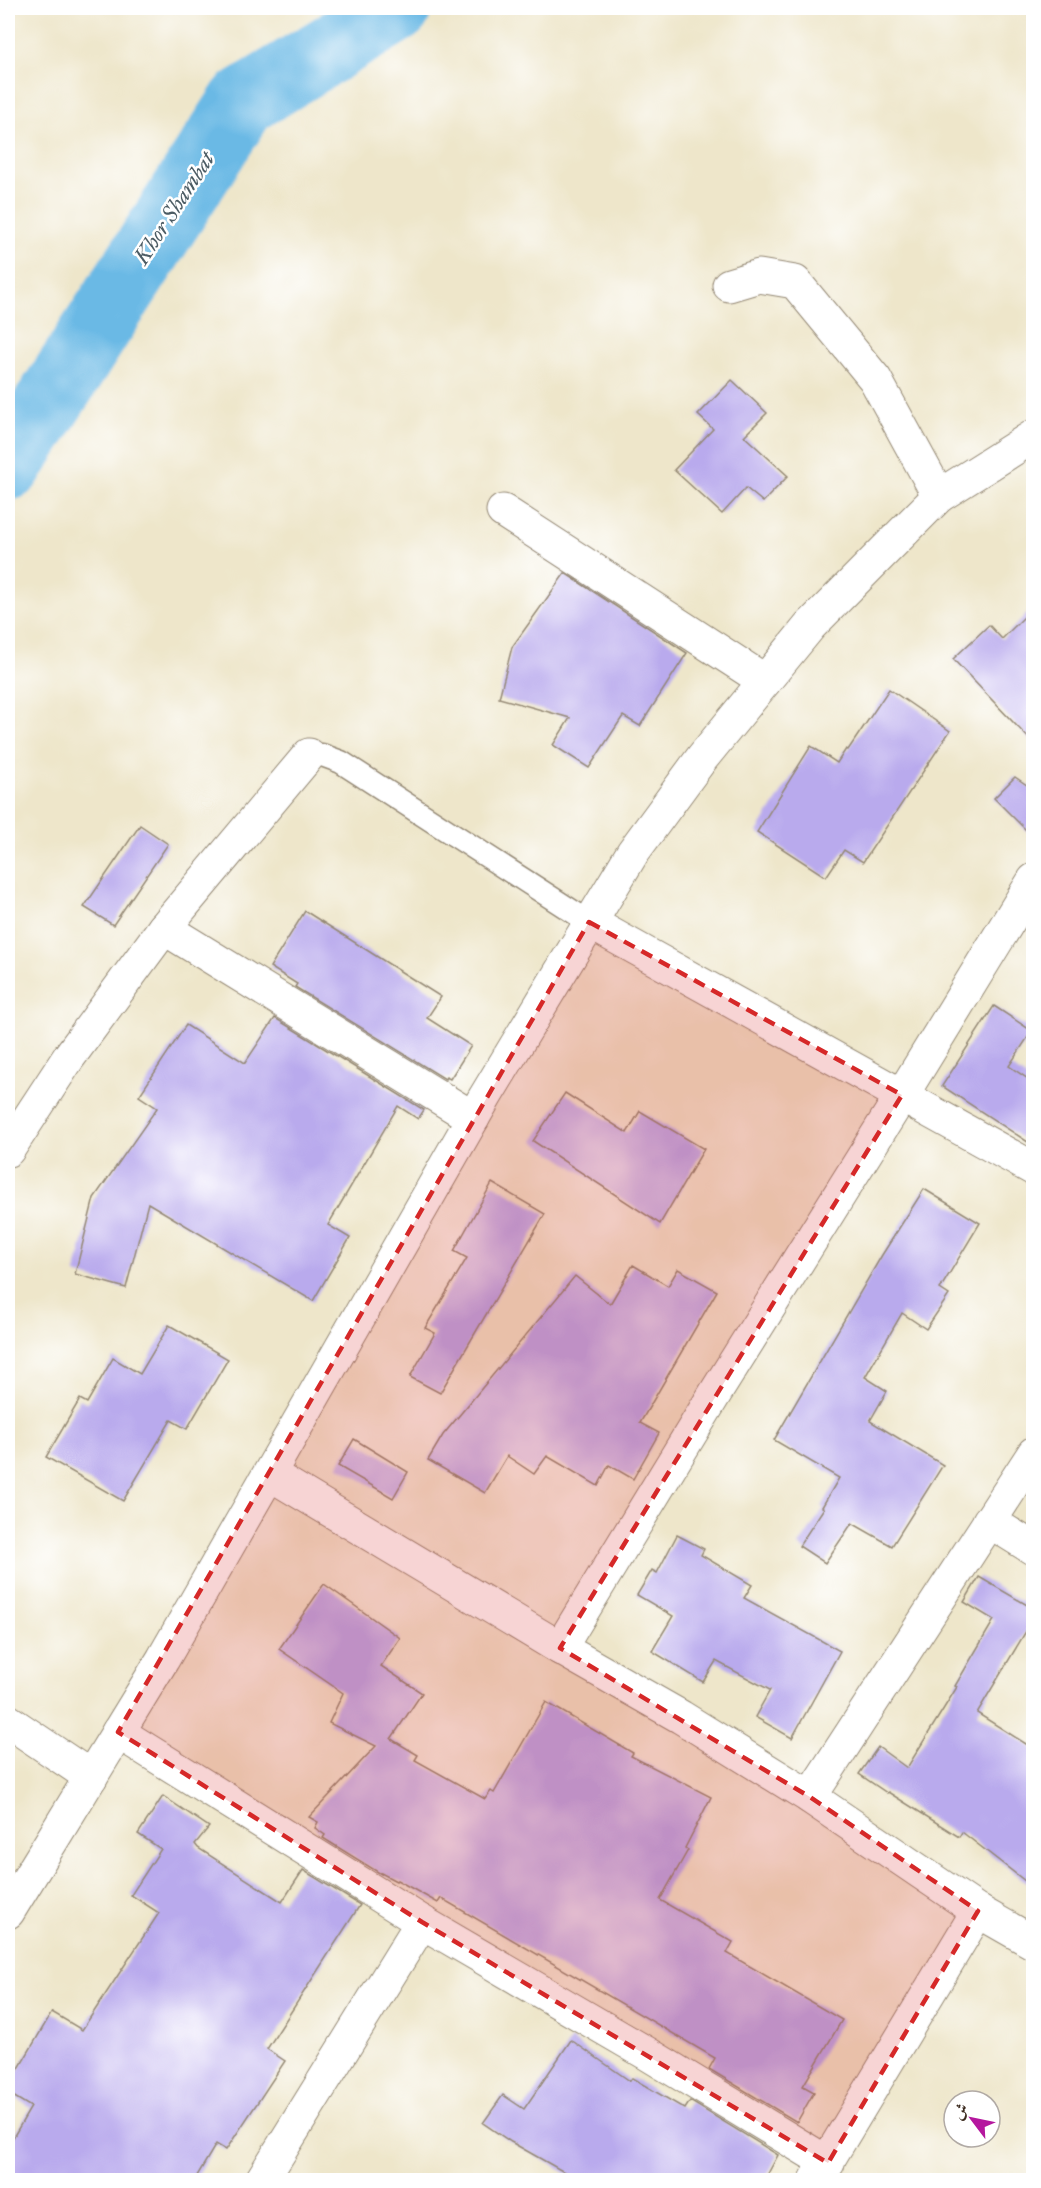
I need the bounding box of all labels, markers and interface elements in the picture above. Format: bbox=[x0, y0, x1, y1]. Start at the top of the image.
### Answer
water label: Khor Shambat bbox=[127, 146, 221, 270]
north arrow bbox=[942, 2089, 1002, 2149]
text: ش bbox=[947, 2100, 972, 2123]

